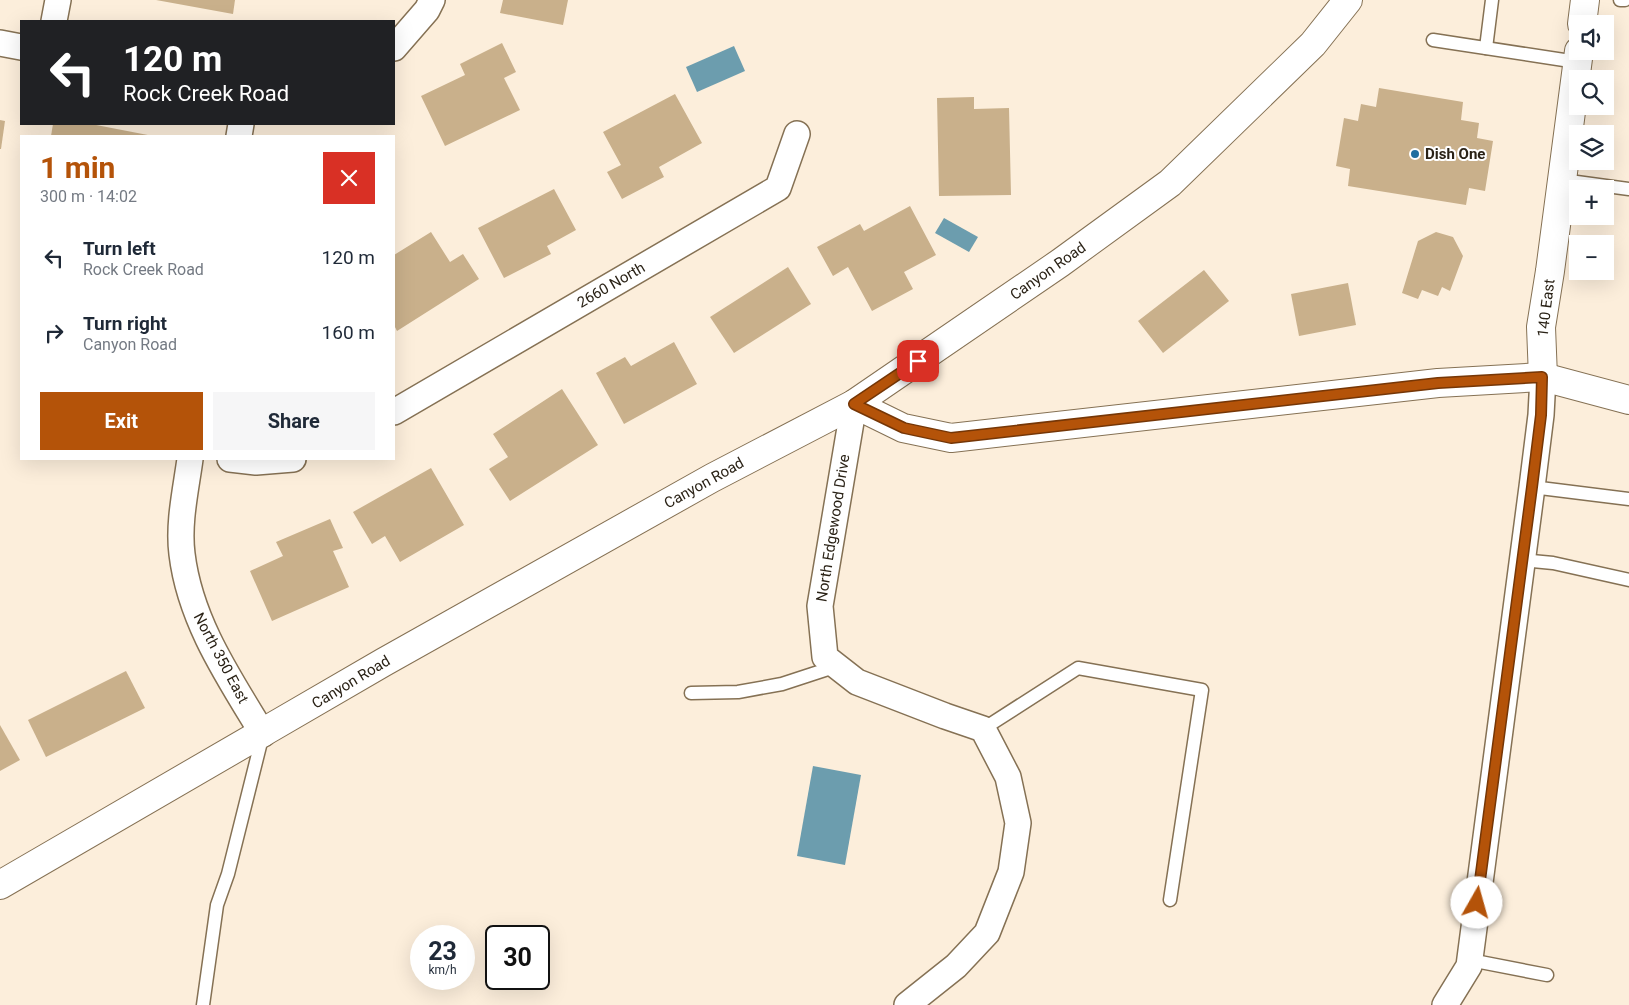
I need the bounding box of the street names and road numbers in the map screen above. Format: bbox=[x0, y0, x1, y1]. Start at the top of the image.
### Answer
street label: Canyon Road bbox=[1007, 238, 1089, 304]
street label: 2660 North bbox=[574, 258, 648, 312]
street label: 140 East bbox=[1534, 278, 1558, 338]
street label: North Edgewood Drive bbox=[812, 453, 854, 603]
street label: Canyon Road bbox=[661, 454, 747, 512]
street label: North 350 East bbox=[190, 610, 252, 706]
street label: Canyon Road bbox=[309, 652, 393, 712]

